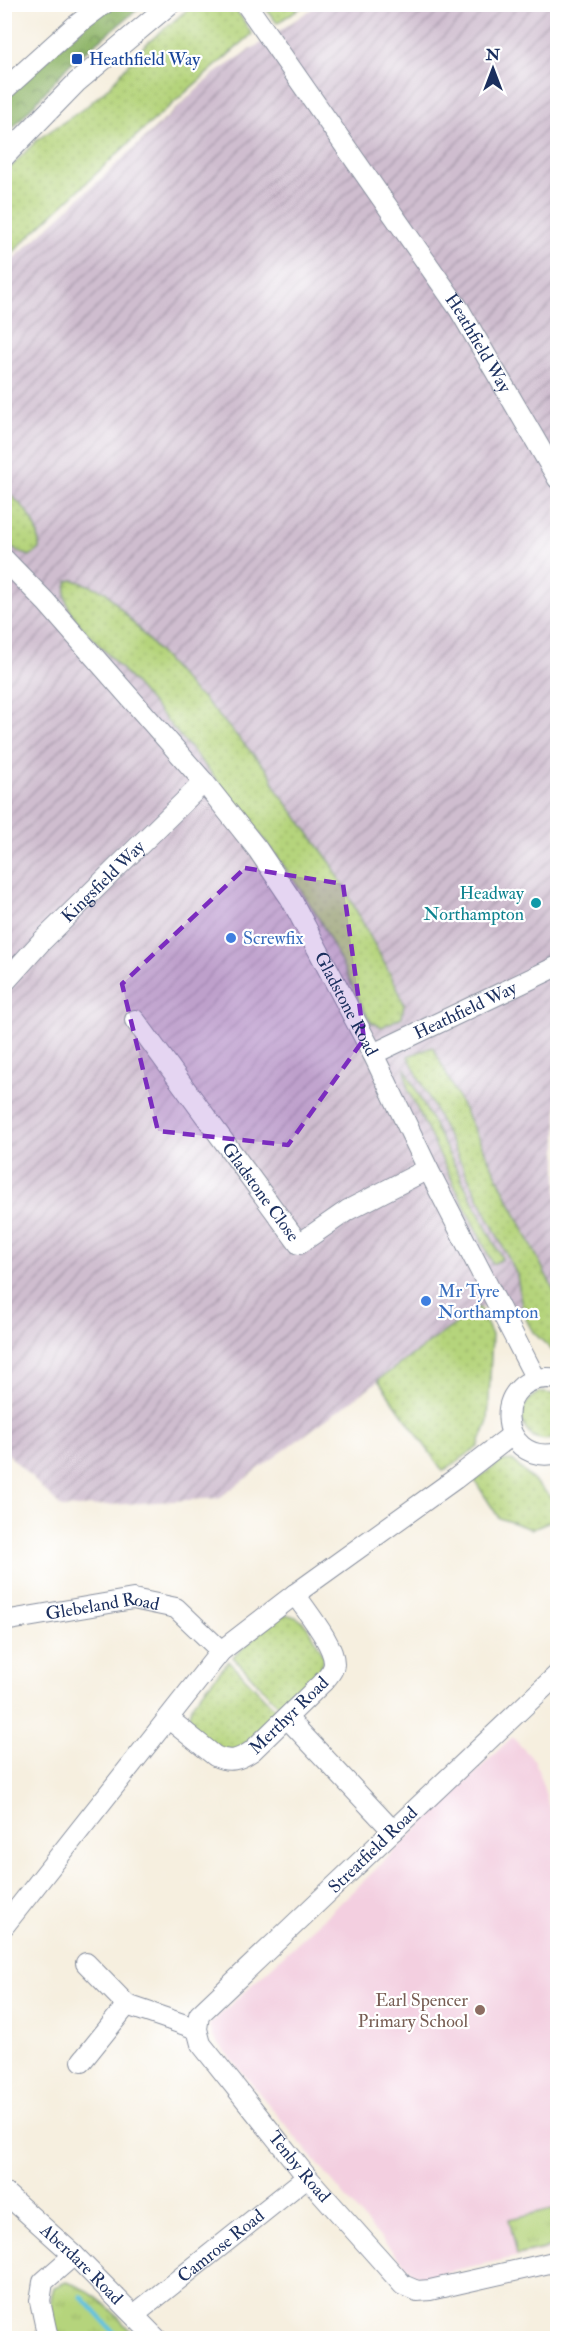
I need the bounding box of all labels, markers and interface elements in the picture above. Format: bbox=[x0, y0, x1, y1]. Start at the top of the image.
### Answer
north arrow bbox=[463, 39, 523, 99]
text: N bbox=[485, 45, 501, 65]
place label: Heathfield Way bbox=[89, 48, 201, 71]
marker: Heathfield Way bbox=[70, 52, 84, 66]
street label: Heathfield Way bbox=[440, 289, 517, 398]
street label: Kingsfield Way bbox=[56, 834, 150, 927]
place label: Headway Northampton bbox=[424, 882, 525, 926]
marker: Headway Northampton bbox=[529, 896, 543, 910]
place label: Screwfix bbox=[243, 927, 303, 950]
marker: Screwfix bbox=[224, 931, 238, 945]
street label: Gladstone Road bbox=[309, 948, 383, 1060]
street label: Heathfield Way bbox=[410, 975, 521, 1044]
street label: Gladstone Close bbox=[217, 1138, 305, 1246]
place label: Mr Tyre Northampton bbox=[438, 1280, 538, 1324]
marker: Mr Tyre Northampton bbox=[419, 1294, 433, 1308]
street label: Glebeland Road bbox=[44, 1587, 162, 1625]
street label: Merthyr Road bbox=[244, 1671, 334, 1759]
street label: Streatfield Road bbox=[323, 1802, 423, 1898]
place label: Earl Spencer Primary School bbox=[358, 1989, 468, 2033]
marker: Earl Spencer Primary School bbox=[473, 2003, 487, 2017]
street label: Tenby Road bbox=[263, 2126, 336, 2207]
street label: Camrose Road bbox=[173, 2204, 269, 2288]
street label: Aberdare Road bbox=[35, 2218, 128, 2309]

